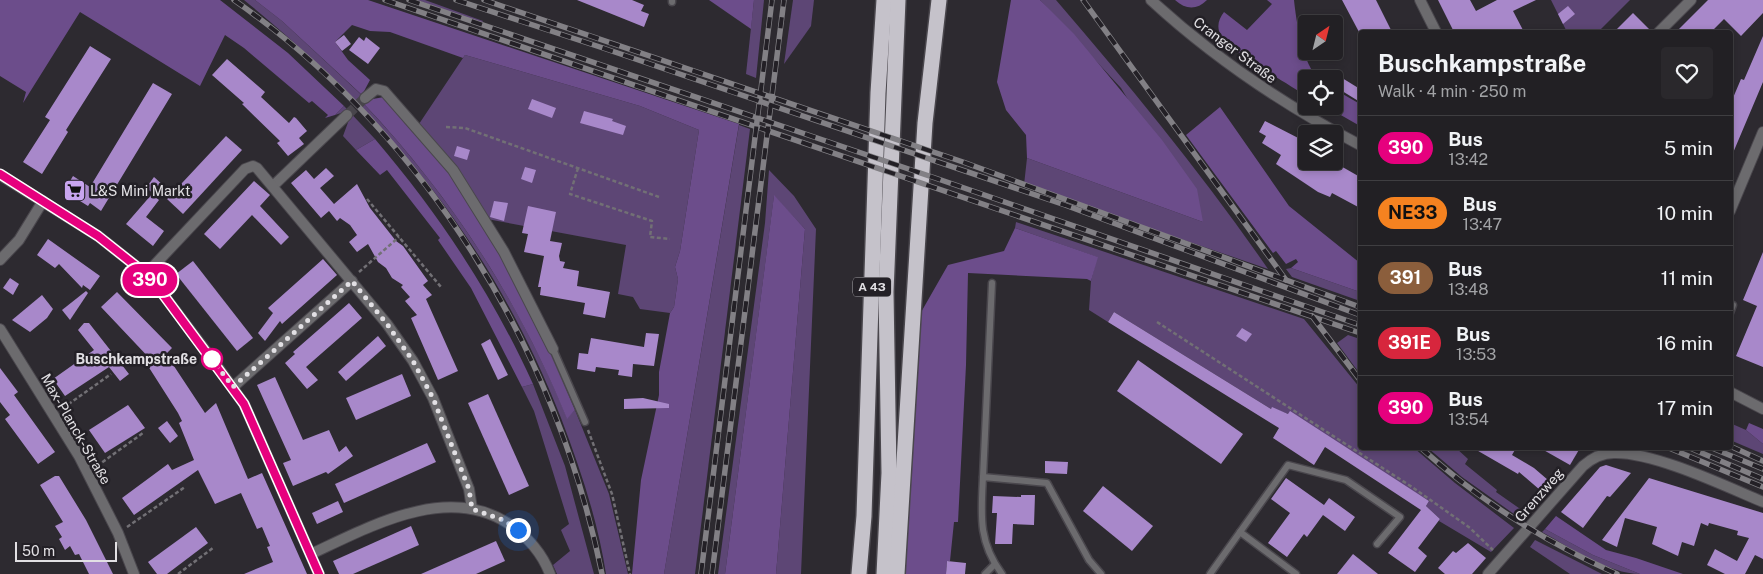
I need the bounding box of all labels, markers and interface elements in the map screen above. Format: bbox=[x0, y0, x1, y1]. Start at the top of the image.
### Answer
street label: Cranger Straße bbox=[1190, 14, 1280, 86]
north arrow bbox=[1298, 15, 1342, 60]
map controls bbox=[1298, 15, 1343, 170]
button: heart bbox=[1661, 47, 1713, 99]
text: Buschkampstraße bbox=[1378, 49, 1586, 77]
button: locate bbox=[1298, 70, 1343, 115]
text: Walk · 4 min · 250 m bbox=[1378, 82, 1526, 101]
button: layers bbox=[1298, 125, 1343, 170]
text: Bus bbox=[1448, 128, 1483, 150]
text: 390 bbox=[1388, 137, 1423, 158]
text: 5 min bbox=[1664, 137, 1713, 159]
text: 13:42 bbox=[1448, 150, 1488, 169]
supermarket icon: L&S Mini Markt bbox=[62, 179, 86, 203]
place label: L&S Mini Markt bbox=[90, 183, 190, 199]
text: Bus bbox=[1462, 193, 1497, 215]
text: NE33 bbox=[1388, 202, 1437, 223]
text: 10 min bbox=[1657, 202, 1713, 224]
text: 13:47 bbox=[1462, 215, 1502, 234]
text: Bus bbox=[1448, 258, 1482, 280]
line badge: 390 bbox=[121, 264, 179, 296]
text: 391 bbox=[1390, 267, 1421, 288]
text: 11 min bbox=[1661, 267, 1713, 289]
text: 390 bbox=[132, 269, 168, 290]
road number: A 43 bbox=[853, 278, 891, 296]
text: 13:48 bbox=[1448, 280, 1489, 299]
text: Bus bbox=[1456, 323, 1490, 345]
text: 391E bbox=[1388, 332, 1431, 353]
text: 16 min bbox=[1657, 332, 1713, 354]
text: 13:53 bbox=[1456, 345, 1496, 364]
marker: Buschkampstraße bbox=[201, 348, 223, 370]
place label: Buschkampstraße bbox=[75, 351, 197, 367]
street label: Max-Planck-Straße bbox=[38, 371, 114, 487]
text: Bus bbox=[1448, 388, 1483, 410]
text: 390 bbox=[1388, 397, 1423, 418]
text: 17 min bbox=[1657, 397, 1713, 419]
text: 13:54 bbox=[1448, 410, 1489, 429]
street label: Grenzweg bbox=[1511, 465, 1567, 525]
your location bbox=[506, 518, 531, 543]
scale bar bbox=[15, 539, 118, 562]
text: 50 m bbox=[22, 543, 55, 559]

